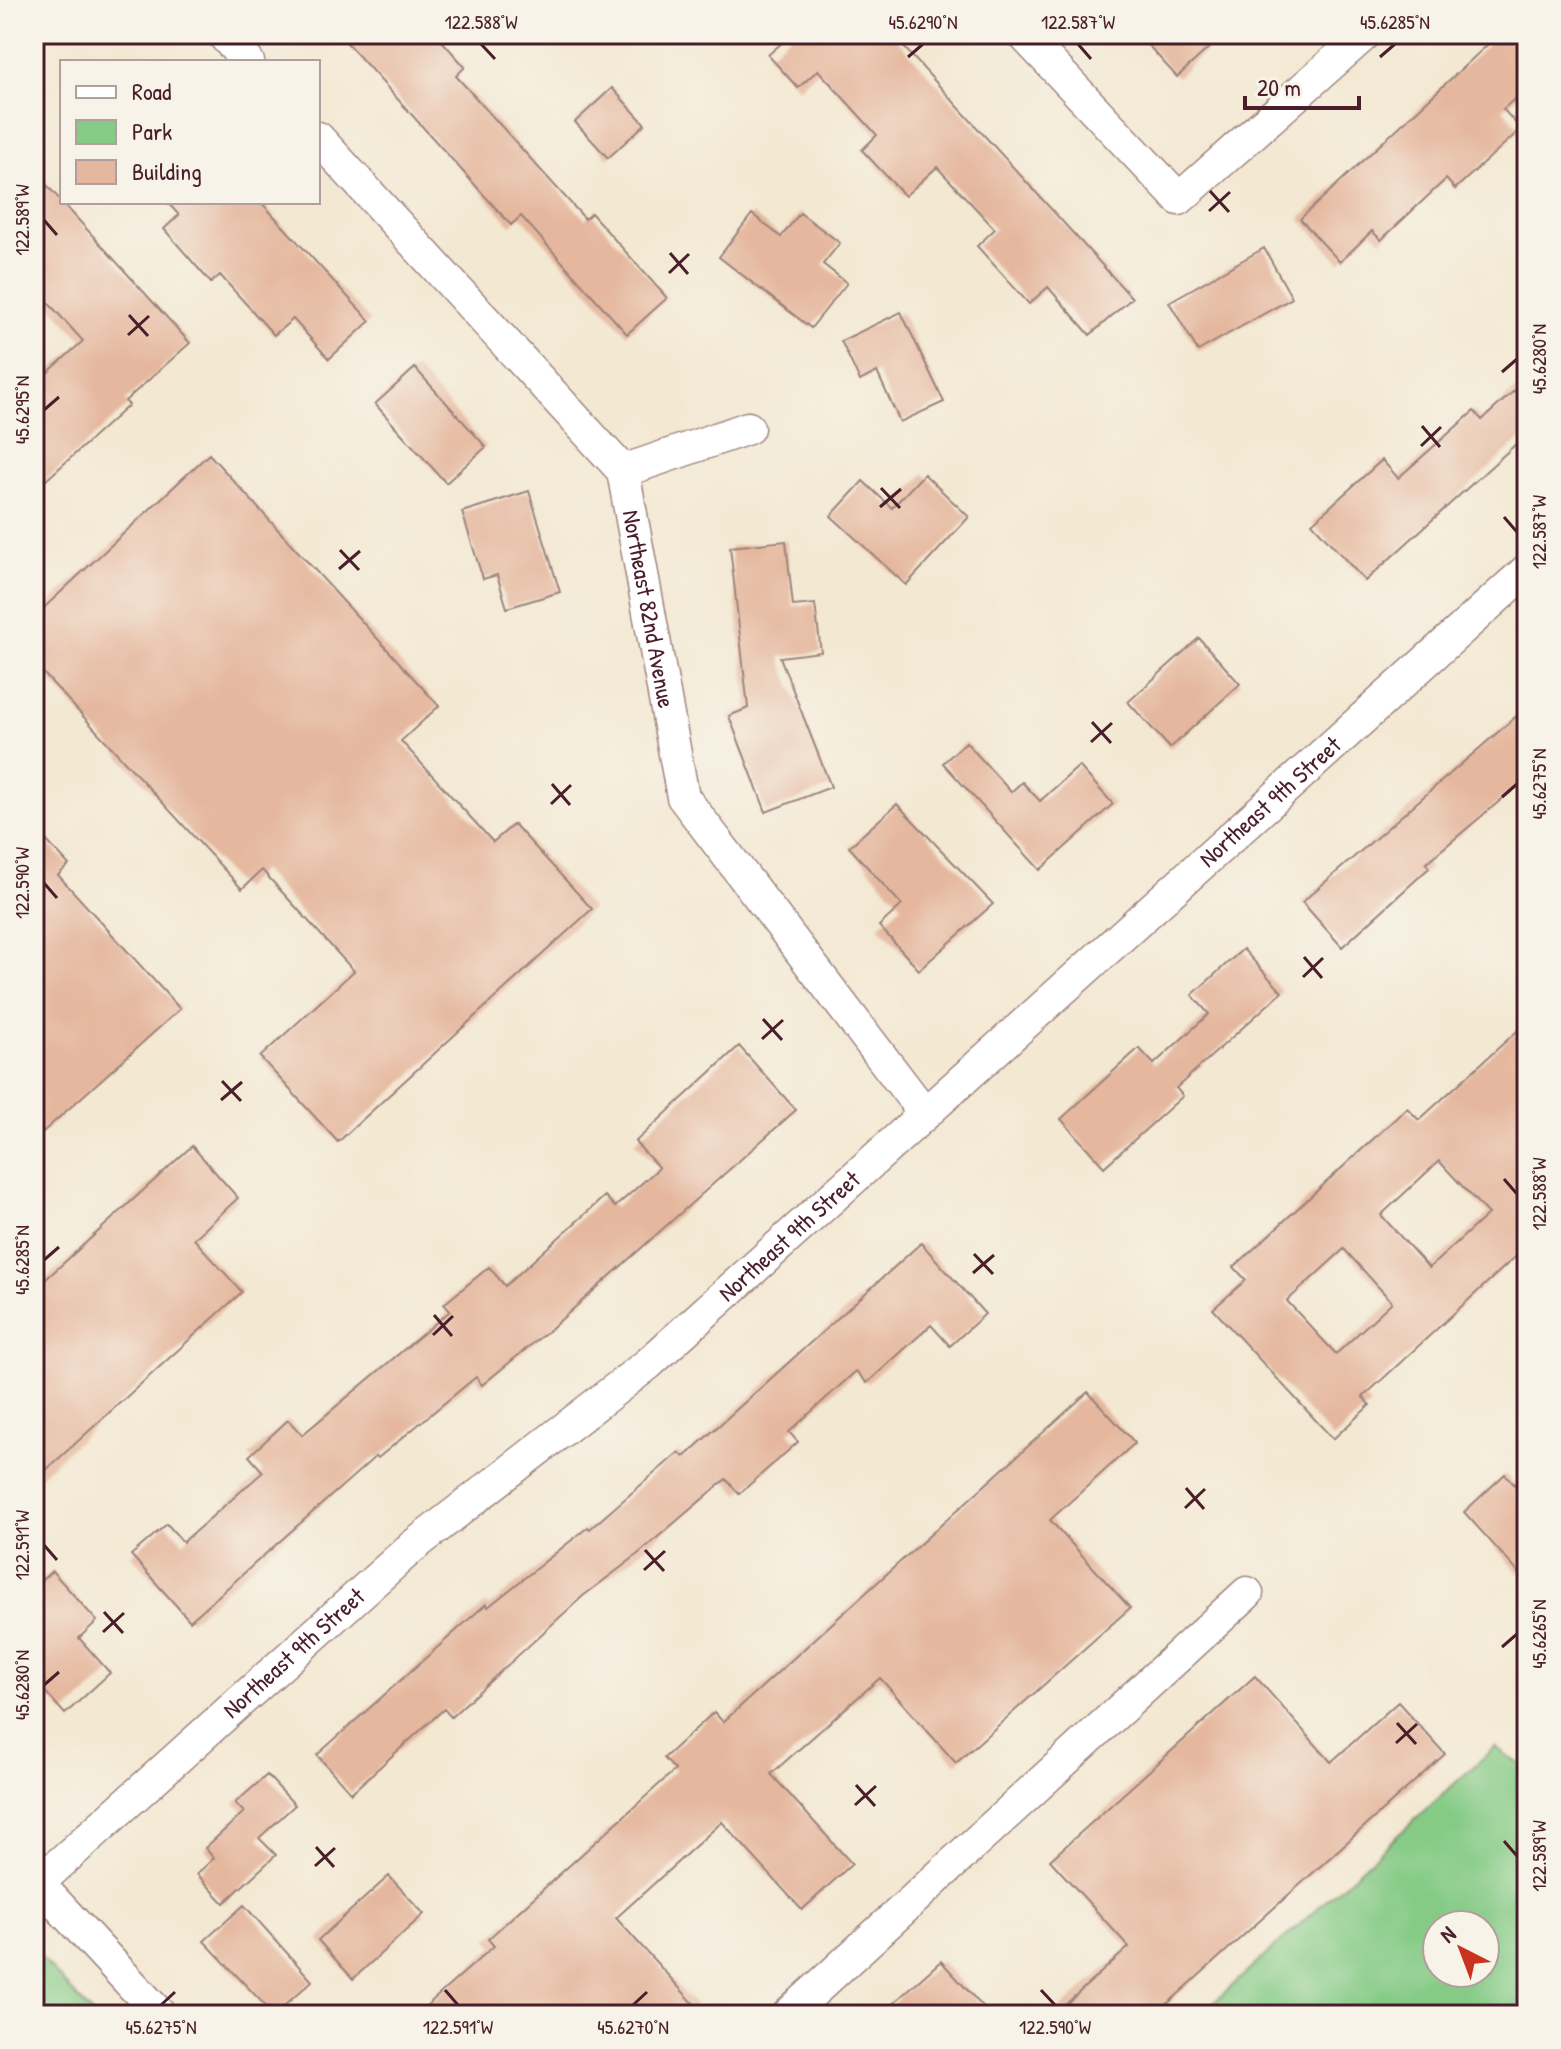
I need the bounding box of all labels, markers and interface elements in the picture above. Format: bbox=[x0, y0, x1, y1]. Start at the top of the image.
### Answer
text: 122.588°W bbox=[445, 8, 518, 35]
text: 45.6290°N bbox=[888, 8, 958, 35]
text: 122.587°W bbox=[1041, 8, 1116, 35]
text: 45.6285°N bbox=[1360, 8, 1430, 35]
legend bbox=[60, 60, 320, 204]
scale bar bbox=[1245, 60, 1359, 110]
text: 20 m bbox=[1257, 71, 1301, 103]
text: Road bbox=[132, 75, 171, 107]
text: Park bbox=[132, 115, 172, 147]
text: Building bbox=[132, 155, 202, 187]
text: 122.589°W bbox=[8, 183, 35, 256]
text: 45.6280°N bbox=[1525, 324, 1552, 394]
text: 45.6295°N bbox=[8, 376, 35, 444]
text: 122.587°W bbox=[1525, 494, 1552, 569]
street label: Northeast 82nd Avenue bbox=[616, 507, 683, 711]
street label: Northeast 9th Street bbox=[1192, 728, 1348, 874]
text: 45.6275°N bbox=[1525, 748, 1552, 820]
text: 122.590°W bbox=[8, 846, 35, 919]
text: 122.588°W bbox=[1525, 1157, 1552, 1231]
street label: Northeast 9th Street bbox=[711, 1163, 867, 1308]
text: 45.6285°N bbox=[8, 1225, 35, 1295]
text: 122.591°W bbox=[8, 1509, 35, 1580]
street label: Northeast 9th Street bbox=[215, 1580, 372, 1725]
text: 45.6265°N bbox=[1525, 1599, 1552, 1669]
text: 45.6280°N bbox=[8, 1650, 35, 1720]
text: 122.589°W bbox=[1525, 1819, 1552, 1892]
north arrow bbox=[1421, 1909, 1501, 1989]
text: N bbox=[1433, 1919, 1462, 1949]
text: 45.6275°N bbox=[125, 2013, 197, 2040]
text: 122.591°W bbox=[423, 2013, 494, 2040]
text: 45.6270°N bbox=[597, 2013, 669, 2040]
text: 122.590°W bbox=[1019, 2013, 1092, 2040]

